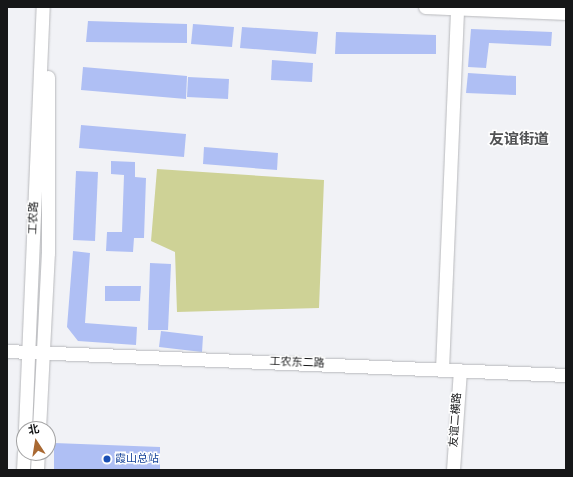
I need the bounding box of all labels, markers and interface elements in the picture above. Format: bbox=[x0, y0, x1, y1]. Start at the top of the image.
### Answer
district label: 友谊街道 bbox=[489, 131, 549, 149]
street label: 工农路 bbox=[27, 201, 41, 235]
street label: 工农东二路 bbox=[269, 355, 325, 371]
street label: 友谊二横路 bbox=[447, 392, 465, 448]
north arrow bbox=[16, 421, 56, 461]
text: 北 bbox=[27, 421, 41, 438]
place label: 霞山总站 bbox=[115, 452, 159, 466]
marker: 霞山总站 bbox=[102, 454, 112, 464]

